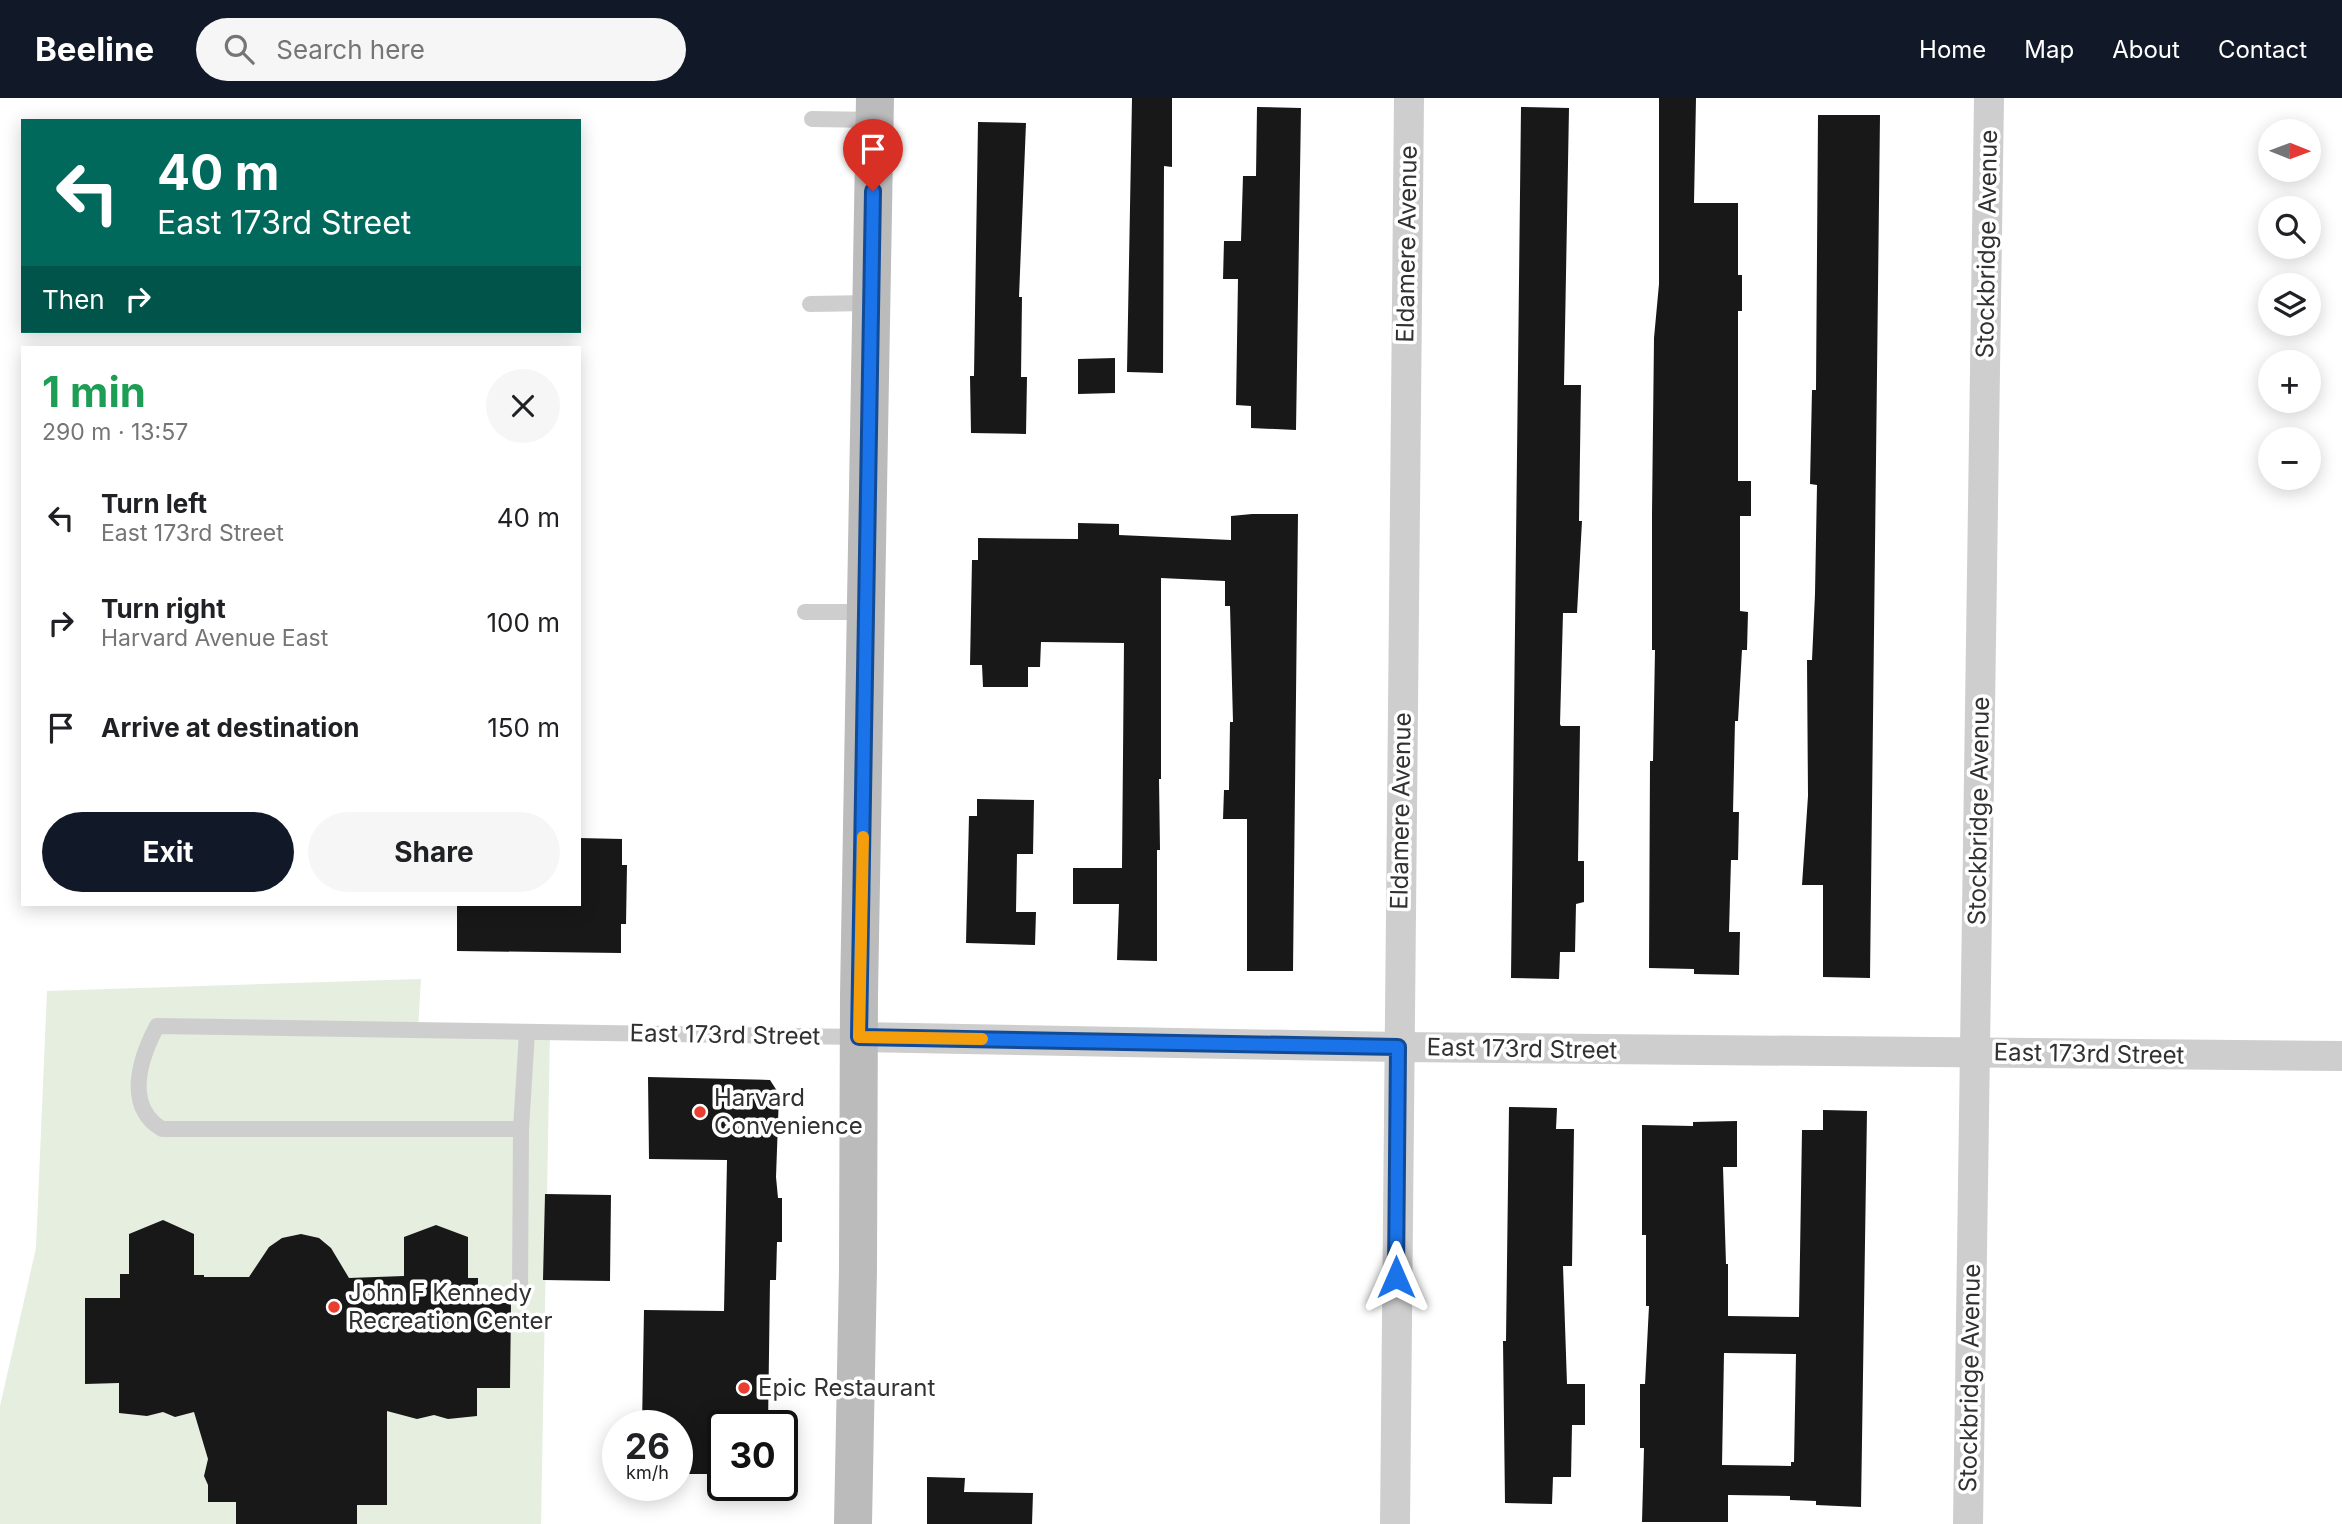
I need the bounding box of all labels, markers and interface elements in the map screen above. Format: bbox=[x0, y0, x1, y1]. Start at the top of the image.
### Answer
search box bbox=[196, 18, 686, 81]
text: Beeline bbox=[35, 29, 154, 69]
icon: search bbox=[220, 30, 258, 68]
text: Search here bbox=[276, 34, 425, 65]
text: Home bbox=[1919, 35, 1986, 64]
text: Map bbox=[2024, 35, 2074, 64]
text: About bbox=[2112, 35, 2180, 64]
text: Contact bbox=[2218, 35, 2307, 64]
pin bbox=[843, 119, 903, 191]
north arrow bbox=[2258, 119, 2320, 182]
map controls bbox=[2258, 119, 2321, 490]
street label: Stockbridge Avenue bbox=[1970, 129, 2003, 359]
icon: arrive bbox=[854, 130, 892, 168]
text: 40 m bbox=[157, 143, 280, 202]
street label: Eldamere Avenue bbox=[1390, 145, 1423, 343]
icon: left bbox=[42, 147, 133, 238]
button: search bbox=[2258, 196, 2321, 259]
text: East 173rd Street bbox=[157, 203, 411, 242]
button: layers bbox=[2258, 273, 2321, 336]
icon: right bbox=[119, 280, 157, 318]
text: Then bbox=[42, 284, 105, 315]
button: + bbox=[2258, 350, 2321, 413]
text: 1 min bbox=[42, 366, 146, 417]
button: close bbox=[486, 369, 560, 443]
text: 290 m · 13:57 bbox=[42, 418, 188, 446]
button: − bbox=[2258, 427, 2321, 490]
text: Turn left bbox=[101, 488, 207, 519]
icon: left bbox=[42, 499, 80, 537]
text: 40 m bbox=[497, 502, 560, 533]
text: East 173rd Street bbox=[101, 519, 284, 547]
text: Turn right bbox=[101, 593, 226, 624]
icon: right bbox=[42, 604, 80, 642]
text: 100 m bbox=[487, 607, 560, 638]
text: Harvard Avenue East bbox=[101, 624, 328, 652]
street label: Stockbridge Avenue bbox=[1962, 696, 1995, 926]
icon: arrive bbox=[42, 709, 80, 747]
text: Arrive at destination bbox=[101, 712, 360, 743]
text: 150 m bbox=[487, 712, 560, 743]
street label: Eldamere Avenue bbox=[1384, 712, 1417, 910]
button: Exit bbox=[42, 812, 294, 892]
button: Share bbox=[308, 812, 560, 892]
street label: East 173rd Street bbox=[629, 1018, 821, 1051]
street label: East 173rd Street bbox=[1426, 1032, 1618, 1065]
street label: East 173rd Street bbox=[1993, 1037, 2185, 1070]
place label: Harvard Convenience bbox=[714, 1083, 863, 1140]
marker: Harvard Convenience bbox=[692, 1104, 708, 1120]
position arrow bbox=[1359, 1240, 1433, 1314]
street label: Stockbridge Avenue bbox=[1953, 1263, 1986, 1493]
place label: John F Kennedy Recreation Center bbox=[348, 1278, 552, 1335]
marker: John F Kennedy Recreation Center bbox=[326, 1299, 342, 1315]
place label: Epic Restaurant bbox=[758, 1373, 935, 1402]
marker: Epic Restaurant bbox=[736, 1380, 752, 1396]
speed limit sign: 30 bbox=[707, 1410, 798, 1501]
text: 26 bbox=[625, 1425, 670, 1467]
text: km/h bbox=[626, 1462, 669, 1483]

